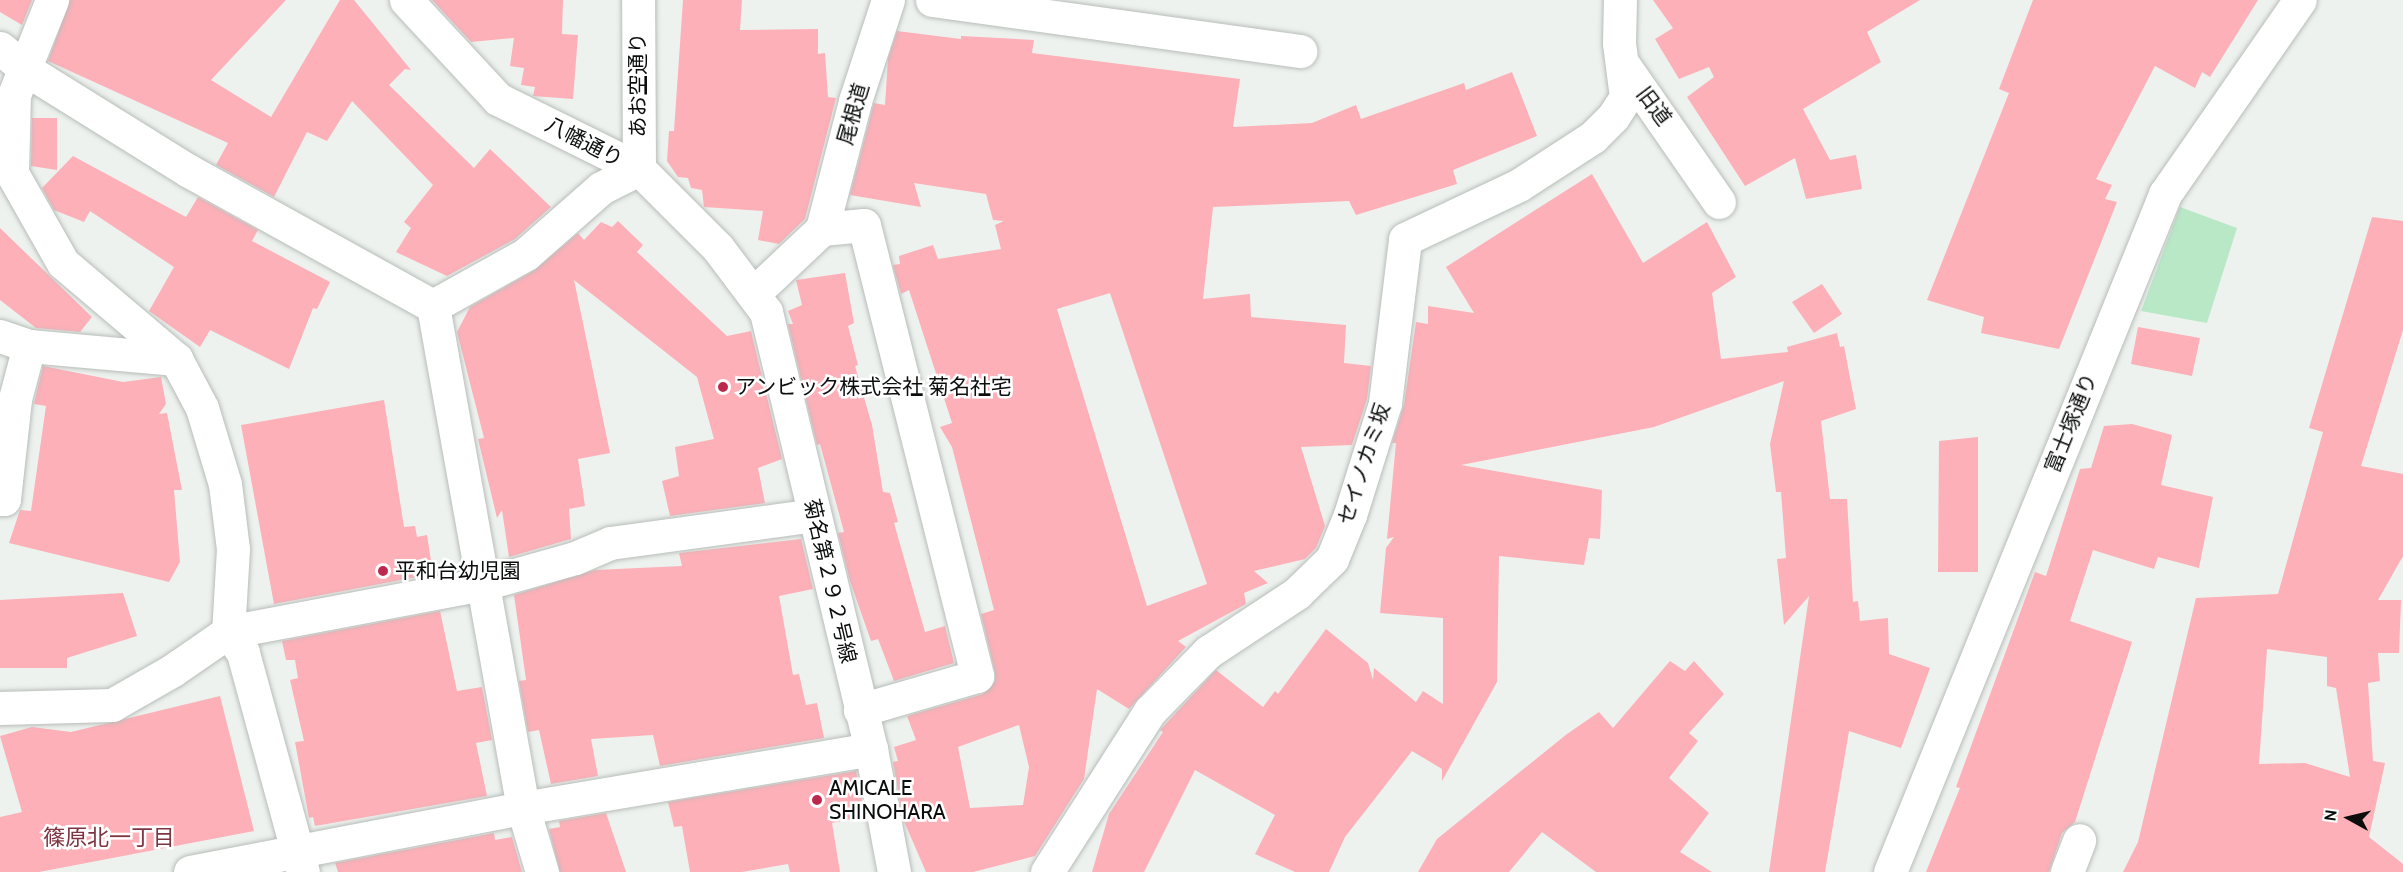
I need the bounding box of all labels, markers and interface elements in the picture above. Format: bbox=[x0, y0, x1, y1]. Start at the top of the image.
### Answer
street label: あお空通り bbox=[625, 33, 651, 137]
street label: 尾根道 bbox=[832, 80, 874, 148]
street label: 旧道 bbox=[1631, 82, 1677, 130]
street label: 八幡通り bbox=[541, 112, 627, 172]
street label: 富士塚通り bbox=[2040, 370, 2102, 476]
place label: アンビック株式会社 菊名社宅 bbox=[735, 374, 1013, 400]
marker: アンビック株式会社 菊名社宅 bbox=[716, 380, 730, 394]
street label: セイノカミ坂 bbox=[1333, 400, 1395, 528]
street label: 菊名第２９２号線 bbox=[799, 496, 861, 666]
place label: 平和台幼児園 bbox=[395, 558, 521, 584]
marker: 平和台幼児園 bbox=[376, 564, 390, 578]
place label: AMICALE SHINOHARA bbox=[829, 775, 946, 825]
north arrow bbox=[2319, 788, 2379, 848]
marker: AMICALE SHINOHARA bbox=[810, 793, 824, 807]
text: N bbox=[2320, 809, 2341, 822]
district label: 篠原北一丁目 bbox=[43, 825, 175, 851]

